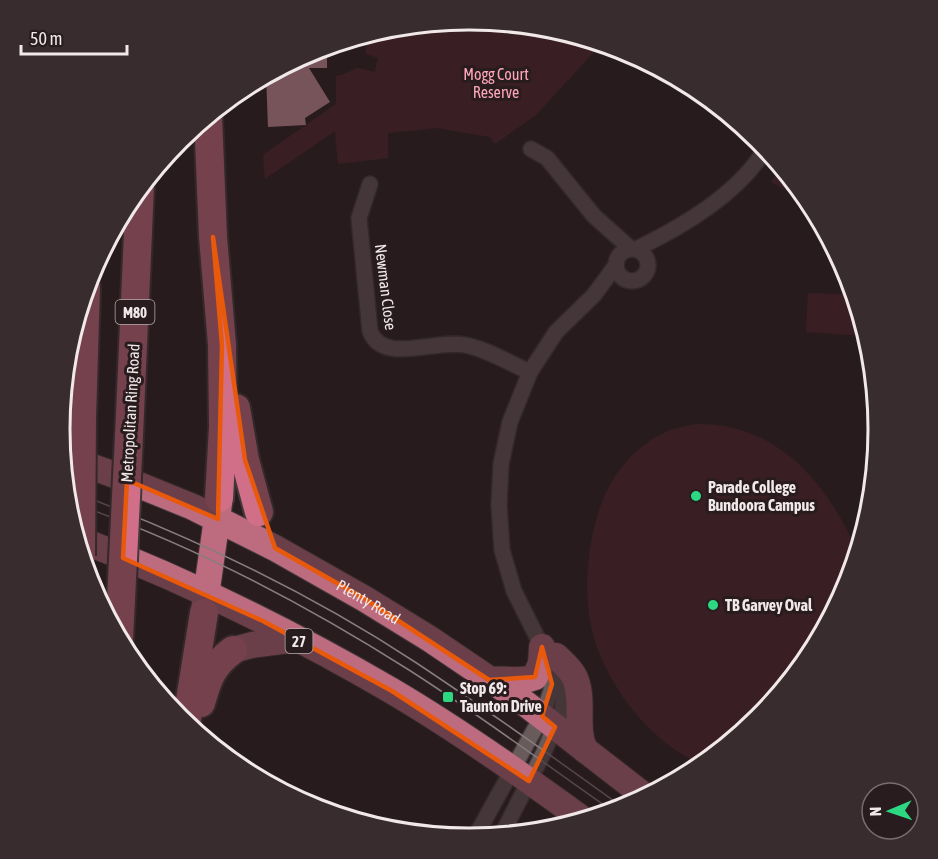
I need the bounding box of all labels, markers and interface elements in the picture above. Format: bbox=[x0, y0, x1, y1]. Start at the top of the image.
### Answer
scale bar bbox=[21, 18, 128, 56]
text: 50 m bbox=[30, 28, 62, 49]
park label: Mogg Court Reserve bbox=[463, 65, 529, 101]
street label: Newman Close bbox=[372, 243, 400, 331]
road number: M80 bbox=[116, 300, 154, 324]
street label: Metropolitan Ring Road bbox=[117, 343, 144, 483]
place label: Parade College Bundoora Campus bbox=[708, 478, 815, 514]
marker: Parade College Bundoora Campus bbox=[689, 489, 703, 503]
street label: Plenty Road bbox=[333, 576, 404, 628]
place label: TB Garvey Oval bbox=[725, 596, 813, 614]
marker: TB Garvey Oval bbox=[706, 598, 720, 612]
road number: 27 bbox=[286, 629, 312, 653]
place label: Stop 69: Taunton Drive bbox=[460, 679, 542, 715]
marker: Stop 69: Taunton Drive bbox=[441, 690, 455, 704]
north arrow bbox=[860, 781, 920, 841]
text: N bbox=[866, 806, 884, 817]

